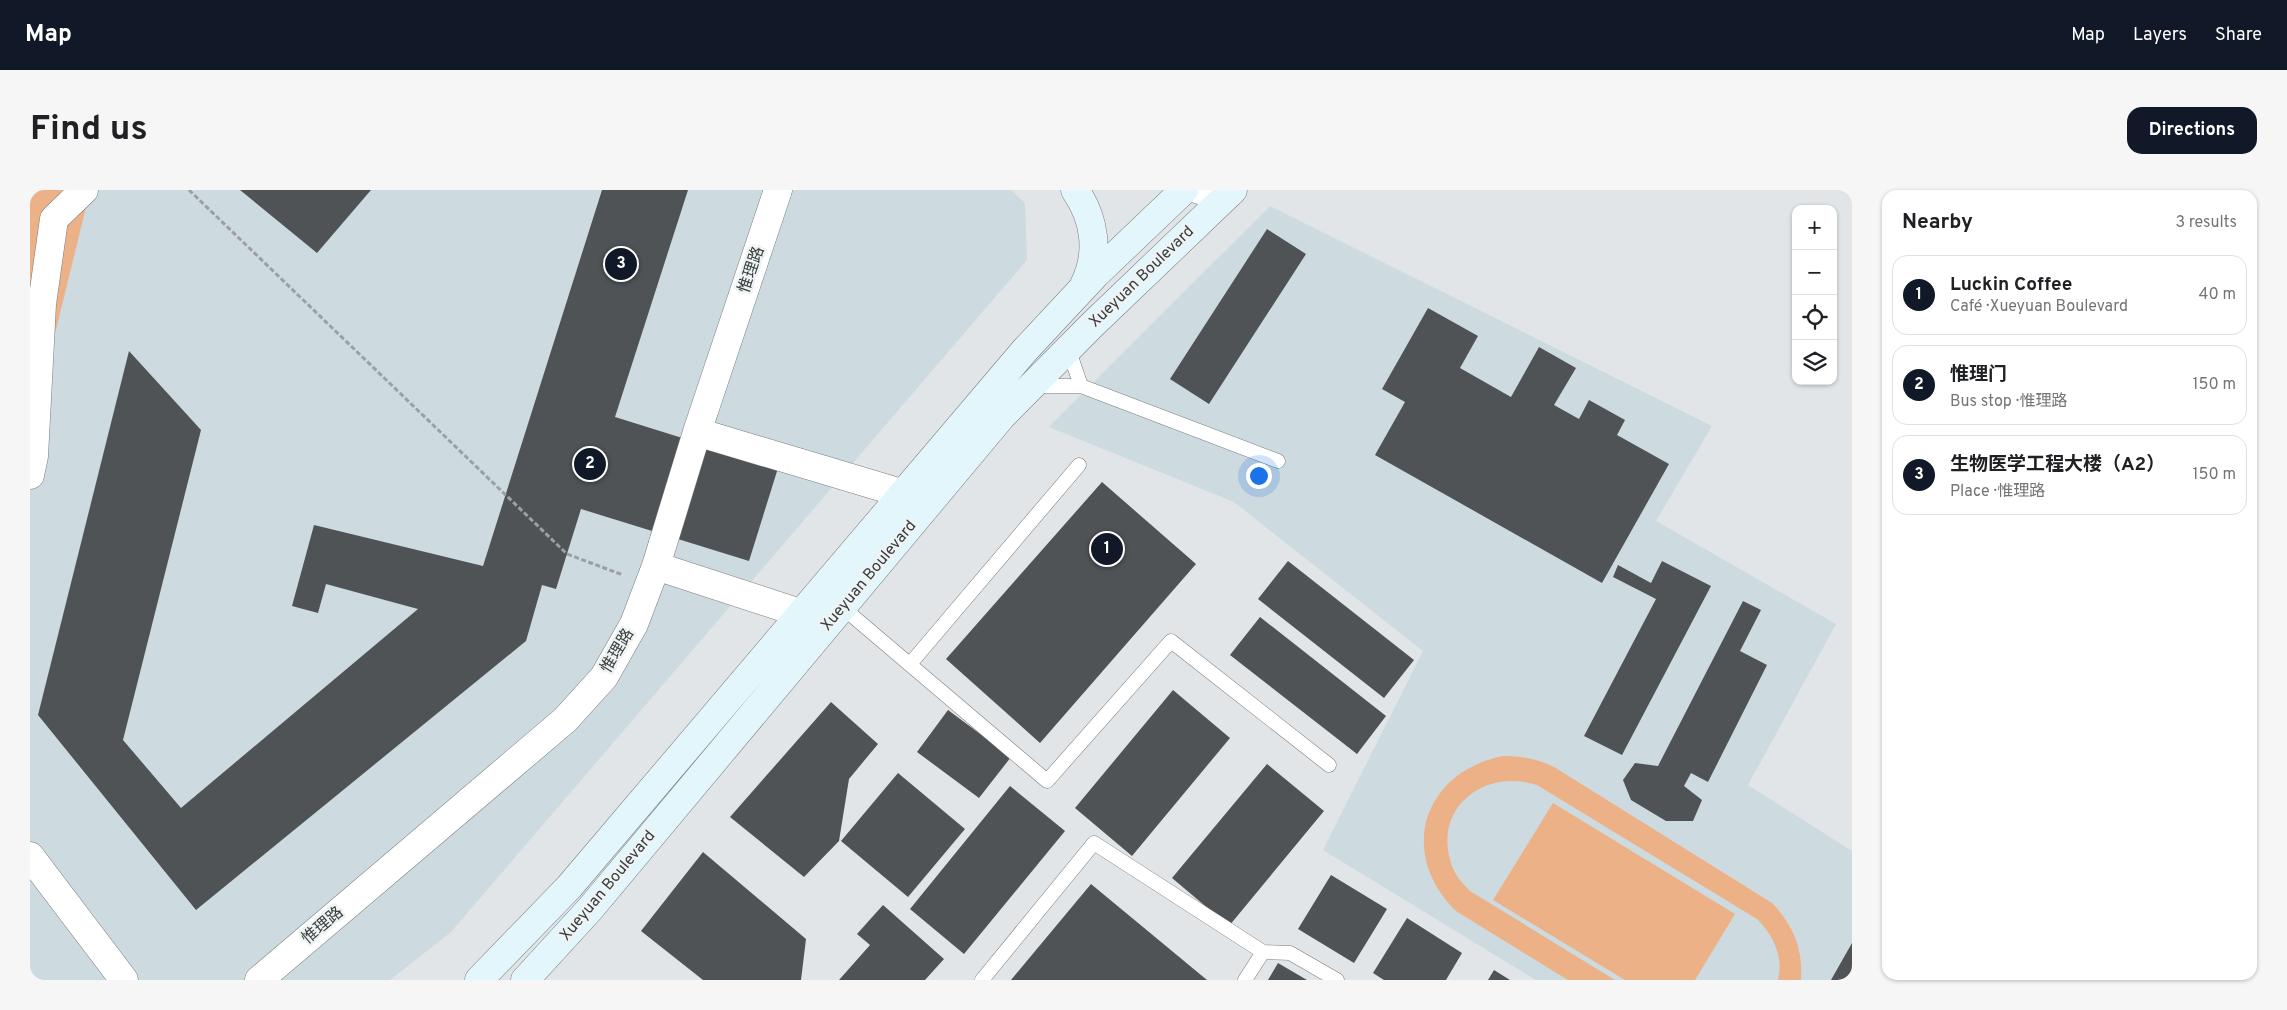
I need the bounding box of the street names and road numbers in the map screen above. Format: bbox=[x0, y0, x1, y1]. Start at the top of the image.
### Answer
street label: Xueyuan Boulevard bbox=[1085, 222, 1199, 332]
street label: 惟理路 bbox=[735, 244, 769, 296]
street label: Xueyuan Boulevard bbox=[817, 517, 921, 635]
street label: 惟理路 bbox=[597, 625, 639, 677]
street label: Xueyuan Boulevard bbox=[556, 827, 660, 945]
street label: 惟理路 bbox=[298, 903, 348, 949]

